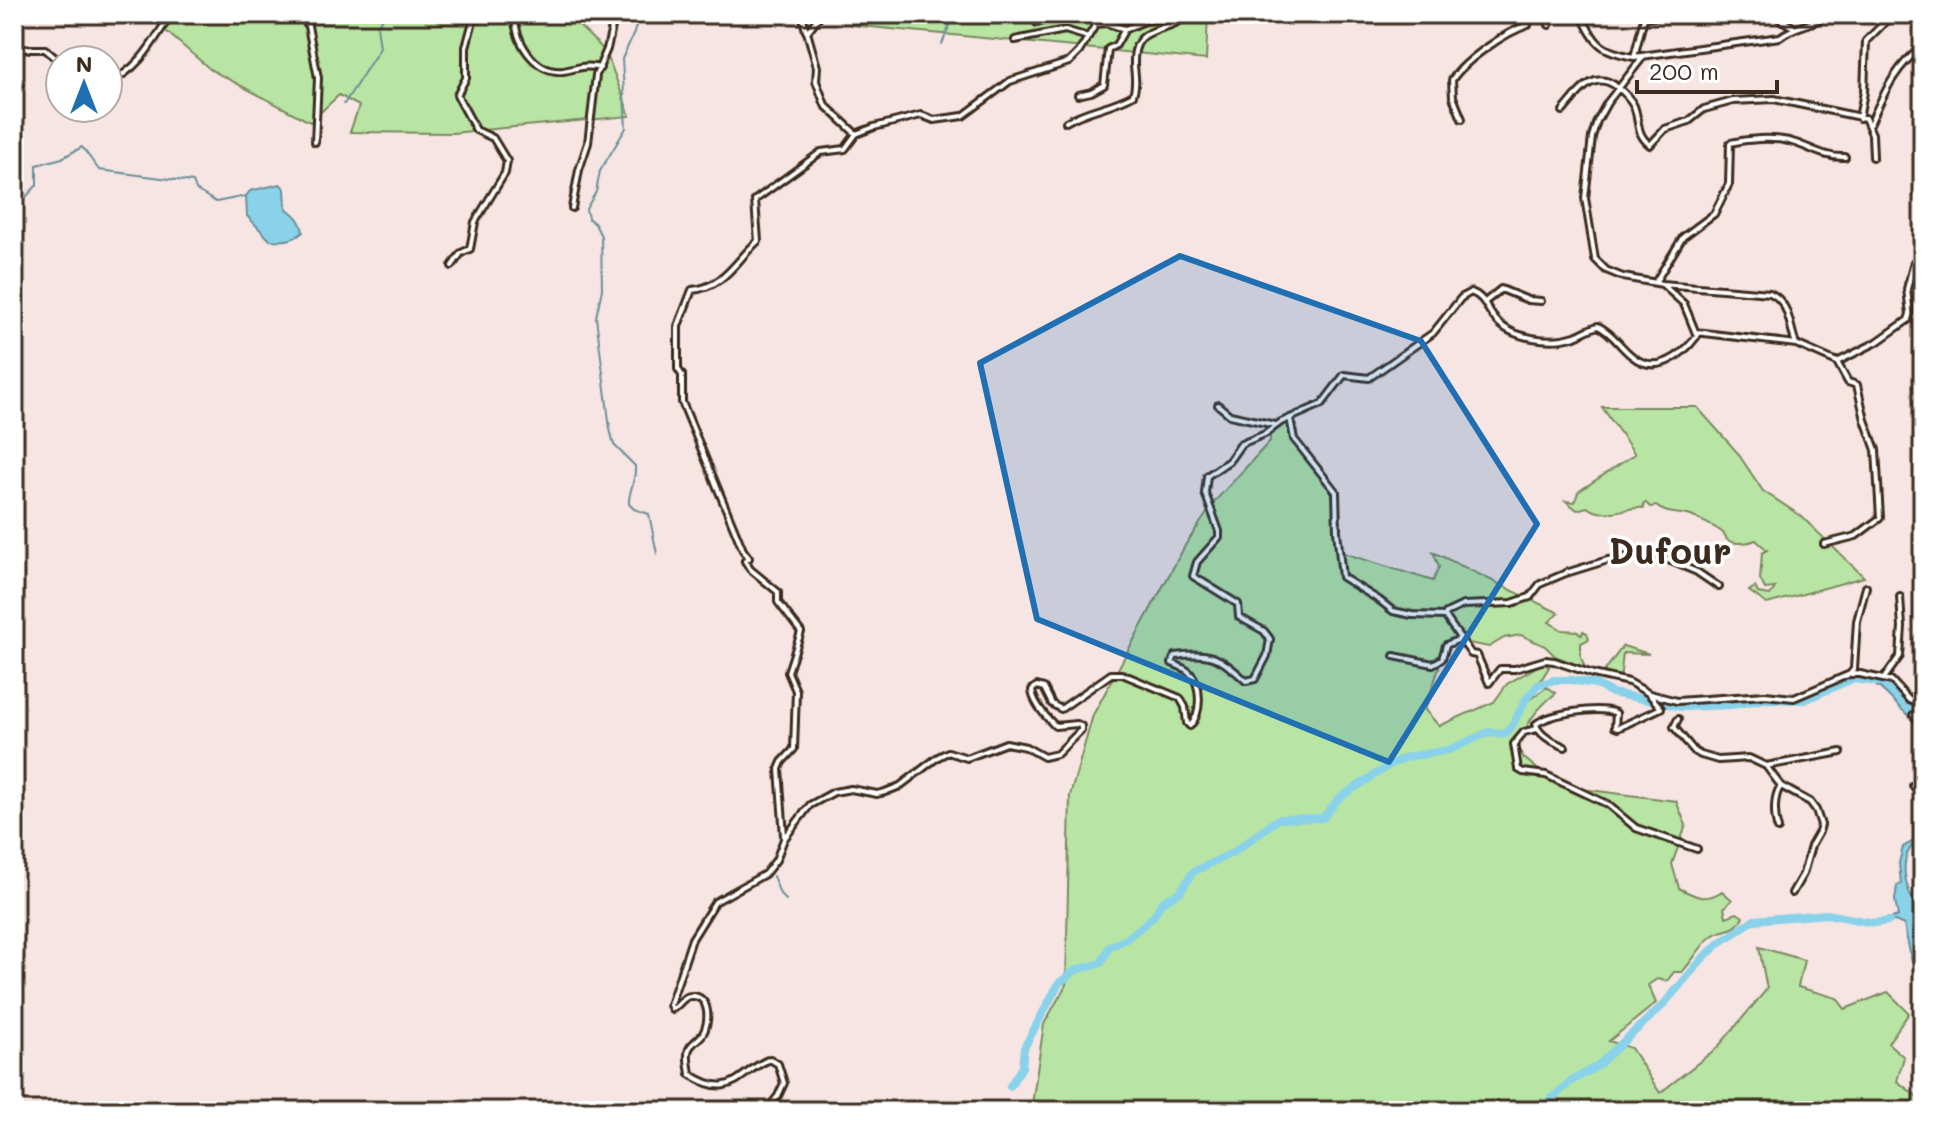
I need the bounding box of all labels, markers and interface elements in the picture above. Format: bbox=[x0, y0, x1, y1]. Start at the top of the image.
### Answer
north arrow bbox=[44, 44, 124, 124]
scale bar bbox=[1637, 44, 1777, 94]
text: N bbox=[76, 49, 92, 78]
text: 200 m bbox=[1649, 55, 1719, 86]
district label: Dufour bbox=[1608, 526, 1732, 573]

